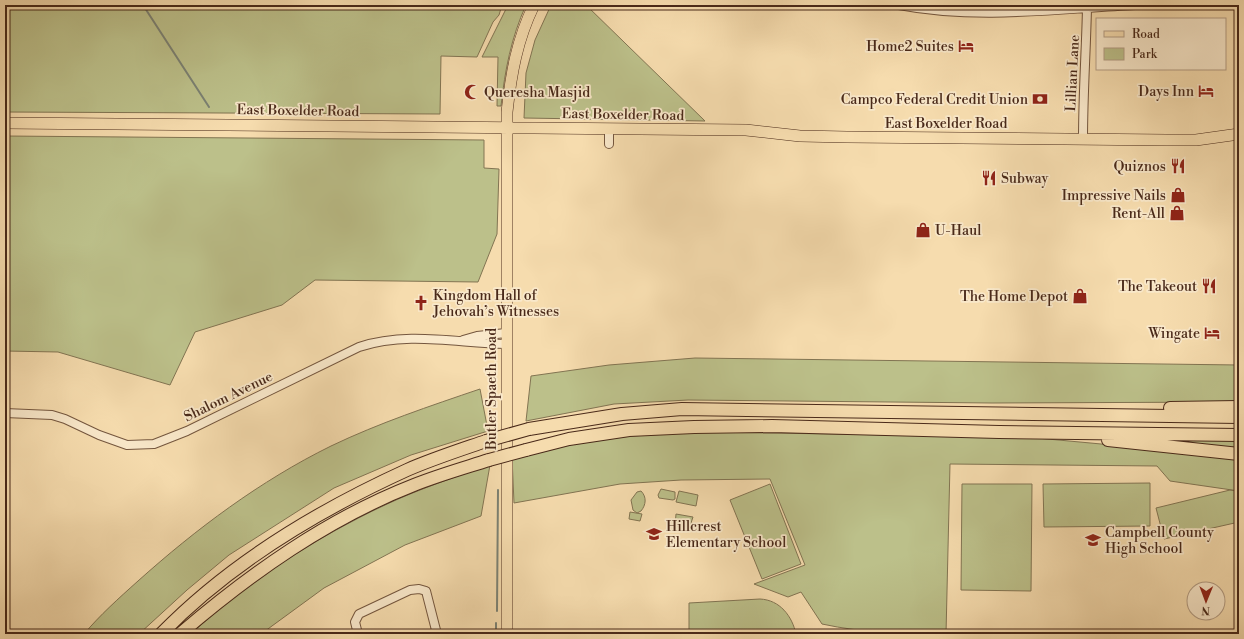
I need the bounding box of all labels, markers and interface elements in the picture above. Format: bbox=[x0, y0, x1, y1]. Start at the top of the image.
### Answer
legend bbox=[1096, 18, 1226, 70]
text: Road bbox=[1132, 27, 1160, 42]
street label: Lillian Lane bbox=[1062, 34, 1084, 112]
hotel icon: Home2 Suites bbox=[957, 37, 975, 55]
place label: Home2 Suites bbox=[866, 38, 954, 56]
text: Park bbox=[1132, 47, 1158, 62]
hotel icon: Days Inn bbox=[1197, 82, 1215, 100]
mosque icon: Queresha Masjid bbox=[463, 83, 481, 101]
place label: Days Inn bbox=[1138, 83, 1195, 101]
place label: Queresha Masjid bbox=[484, 84, 590, 102]
bank icon: Campco Federal Credit Union bbox=[1031, 90, 1049, 108]
place label: Campco Federal Credit Union bbox=[841, 91, 1029, 109]
street label: East Boxelder Road bbox=[236, 101, 360, 121]
street label: East Boxelder Road bbox=[561, 105, 685, 125]
street label: East Boxelder Road bbox=[885, 115, 1007, 133]
restaurant icon: Quiznos bbox=[1169, 157, 1187, 175]
place label: Quiznos bbox=[1113, 158, 1166, 176]
restaurant icon: Subway bbox=[980, 169, 998, 187]
place label: Subway bbox=[1001, 170, 1049, 188]
shop icon: Impressive Nails bbox=[1169, 186, 1187, 204]
place label: Impressive Nails bbox=[1062, 187, 1166, 205]
shop icon: Rent-All bbox=[1168, 204, 1186, 222]
place label: Rent-All bbox=[1112, 205, 1165, 223]
shop icon: U-Haul bbox=[914, 221, 932, 239]
place label: U-Haul bbox=[935, 222, 981, 240]
restaurant icon: The Takeout bbox=[1200, 277, 1218, 295]
place label: The Takeout bbox=[1118, 278, 1197, 296]
place label: Kingdom Hall of Jehovah’s Witnesses bbox=[432, 287, 559, 321]
shop icon: The Home Depot bbox=[1071, 287, 1089, 305]
place label: The Home Depot bbox=[960, 288, 1068, 306]
church icon: Kingdom Hall of Jehovah’s Witnesses bbox=[412, 294, 430, 312]
hotel icon: Wingate bbox=[1203, 324, 1221, 342]
place label: Wingate bbox=[1148, 325, 1200, 343]
street label: Butler Spaeth Road bbox=[483, 328, 501, 451]
street label: Shalom Avenue bbox=[181, 368, 276, 426]
place label: Hillcrest Elementary School bbox=[666, 518, 786, 552]
place label: Campbell County High School bbox=[1105, 524, 1214, 558]
school or university icon: Hillcrest Elementary School bbox=[645, 525, 663, 543]
school or university icon: Campbell County High School bbox=[1084, 531, 1102, 549]
north arrow bbox=[1186, 581, 1226, 621]
text: N bbox=[1201, 603, 1210, 617]

